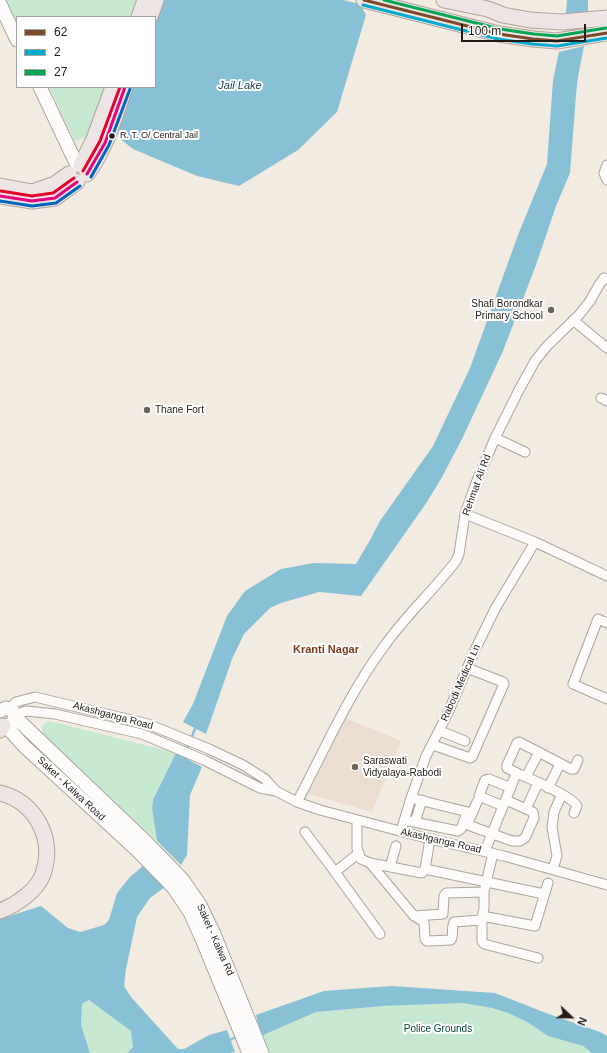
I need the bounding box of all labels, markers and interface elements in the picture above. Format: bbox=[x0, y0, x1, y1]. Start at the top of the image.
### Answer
legend bbox=[16, 16, 156, 88]
scale bar bbox=[463, 16, 588, 42]
text: 100 m bbox=[468, 24, 501, 38]
text: 62 bbox=[54, 25, 67, 39]
text: 2 bbox=[54, 45, 61, 59]
text: 27 bbox=[54, 65, 67, 79]
water label: Jail Lake bbox=[218, 79, 262, 93]
marker: R. T. O/ Central Jail bbox=[107, 131, 117, 141]
place label: R. T. O/ Central Jail bbox=[120, 131, 198, 141]
place label: Shafi Borondkar Primary School bbox=[471, 298, 543, 322]
marker: Shafi Borondkar Primary School bbox=[546, 305, 556, 315]
place label: Thane Fort bbox=[155, 404, 204, 416]
marker: Thane Fort bbox=[142, 405, 152, 415]
street label: Rehmat Ali Rd bbox=[460, 453, 494, 517]
district label: Kranti Nagar bbox=[293, 643, 359, 657]
street label: Rabodi Medical Ln bbox=[439, 643, 483, 723]
street label: Akashganga Road bbox=[72, 700, 154, 732]
street label: Saket - Kalwa Road bbox=[35, 754, 107, 824]
place label: Saraswati Vidyalaya-Rabodi bbox=[363, 755, 441, 778]
marker: Saraswati Vidyalaya-Rabodi bbox=[350, 762, 360, 772]
street label: Akashganga Road bbox=[400, 826, 482, 856]
street label: Saket - Kalwa Rd bbox=[194, 902, 236, 978]
north arrow bbox=[551, 997, 591, 1037]
text: N bbox=[575, 1016, 589, 1027]
park label: Police Grounds bbox=[404, 1023, 472, 1035]

